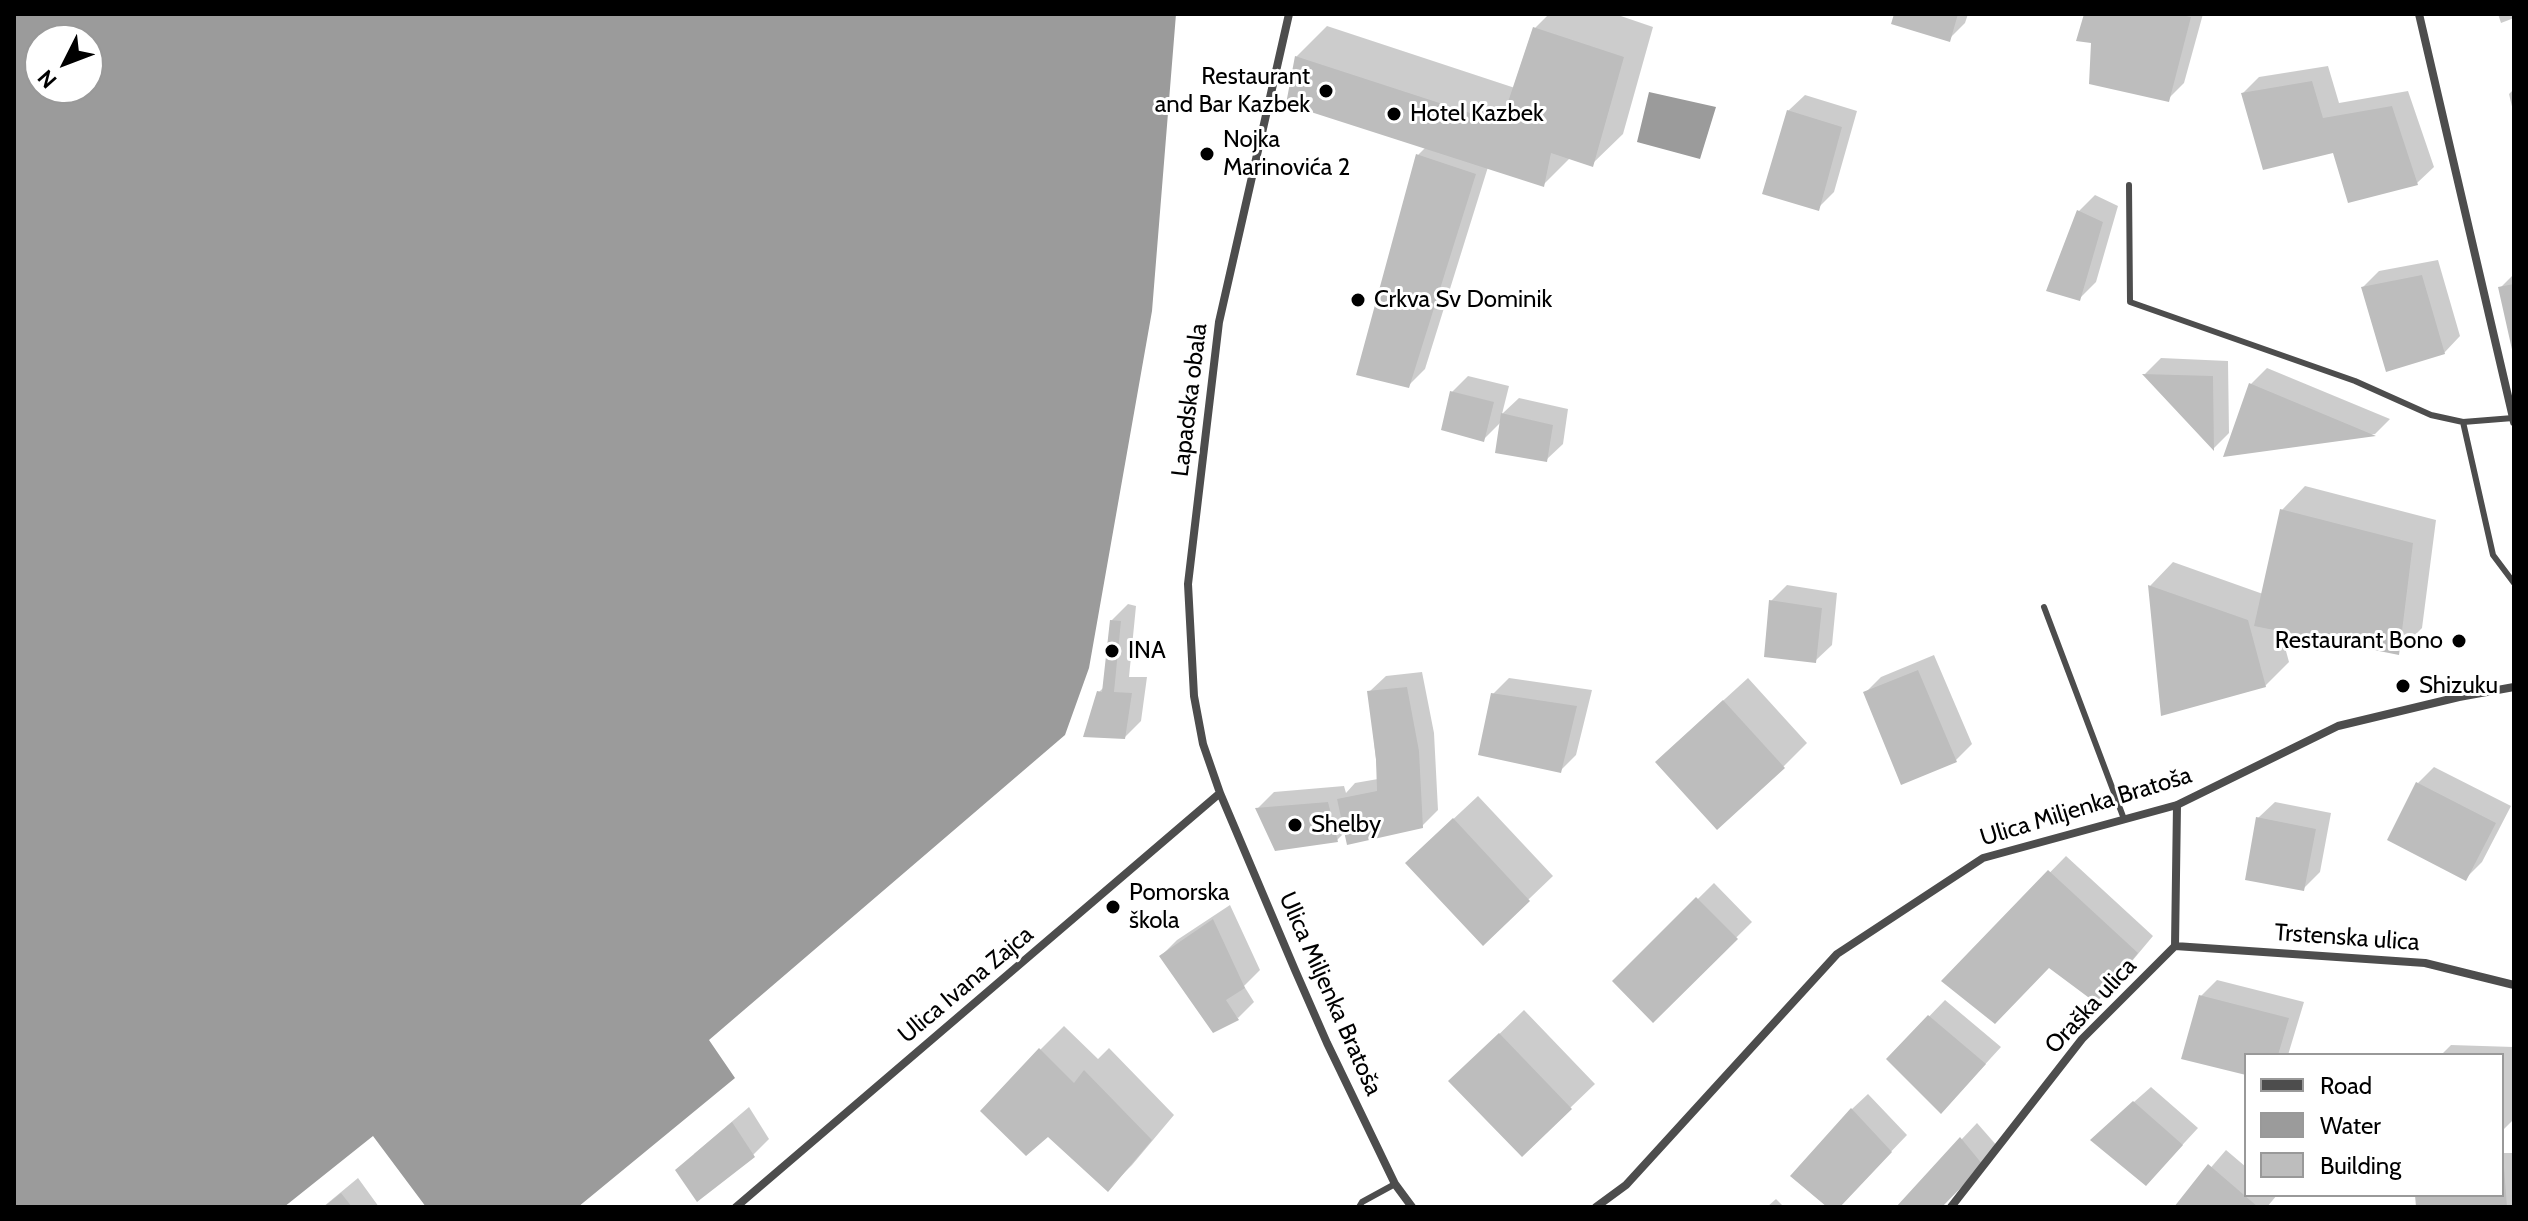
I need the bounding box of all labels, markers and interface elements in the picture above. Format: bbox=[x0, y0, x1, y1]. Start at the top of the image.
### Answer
north arrow bbox=[24, 24, 104, 104]
place label: Restaurant and Bar Kazbek bbox=[1155, 63, 1310, 119]
text: N bbox=[32, 64, 63, 94]
marker: Restaurant and Bar Kazbek bbox=[1317, 82, 1335, 100]
place label: Hotel Kazbek bbox=[1410, 100, 1544, 128]
marker: Hotel Kazbek bbox=[1385, 105, 1403, 123]
place label: Nojka Marinovića 2 bbox=[1223, 126, 1350, 182]
marker: Nojka Marinovića 2 bbox=[1198, 145, 1216, 163]
place label: Crkva Sv Dominik bbox=[1374, 286, 1552, 314]
marker: Crkva Sv Dominik bbox=[1349, 291, 1367, 309]
street label: Lapadska obala bbox=[1166, 322, 1214, 478]
place label: Restaurant Bono bbox=[2275, 627, 2443, 655]
marker: Restaurant Bono bbox=[2450, 632, 2468, 650]
place label: INA bbox=[1128, 637, 1166, 665]
marker: INA bbox=[1103, 642, 1121, 660]
place label: Shizuku bbox=[2419, 672, 2498, 700]
marker: Shizuku bbox=[2394, 677, 2412, 695]
street label: Ulica Miljenka Bratoša bbox=[1977, 761, 2195, 853]
place label: Shelby bbox=[1311, 811, 1381, 839]
marker: Shelby bbox=[1286, 816, 1304, 834]
place label: Pomorska škola bbox=[1129, 879, 1230, 935]
street label: Ulica Miljenka Bratoša bbox=[1272, 888, 1388, 1100]
marker: Pomorska škola bbox=[1104, 898, 1122, 916]
street label: Trstenska ulica bbox=[2274, 919, 2420, 957]
street label: Ulica Ivana Zajca bbox=[893, 920, 1039, 1050]
street label: Oraška ulica bbox=[2039, 952, 2143, 1060]
legend bbox=[2244, 1053, 2504, 1197]
text: Road bbox=[2320, 1071, 2372, 1100]
text: Water bbox=[2320, 1111, 2381, 1140]
text: Building bbox=[2320, 1151, 2401, 1180]

